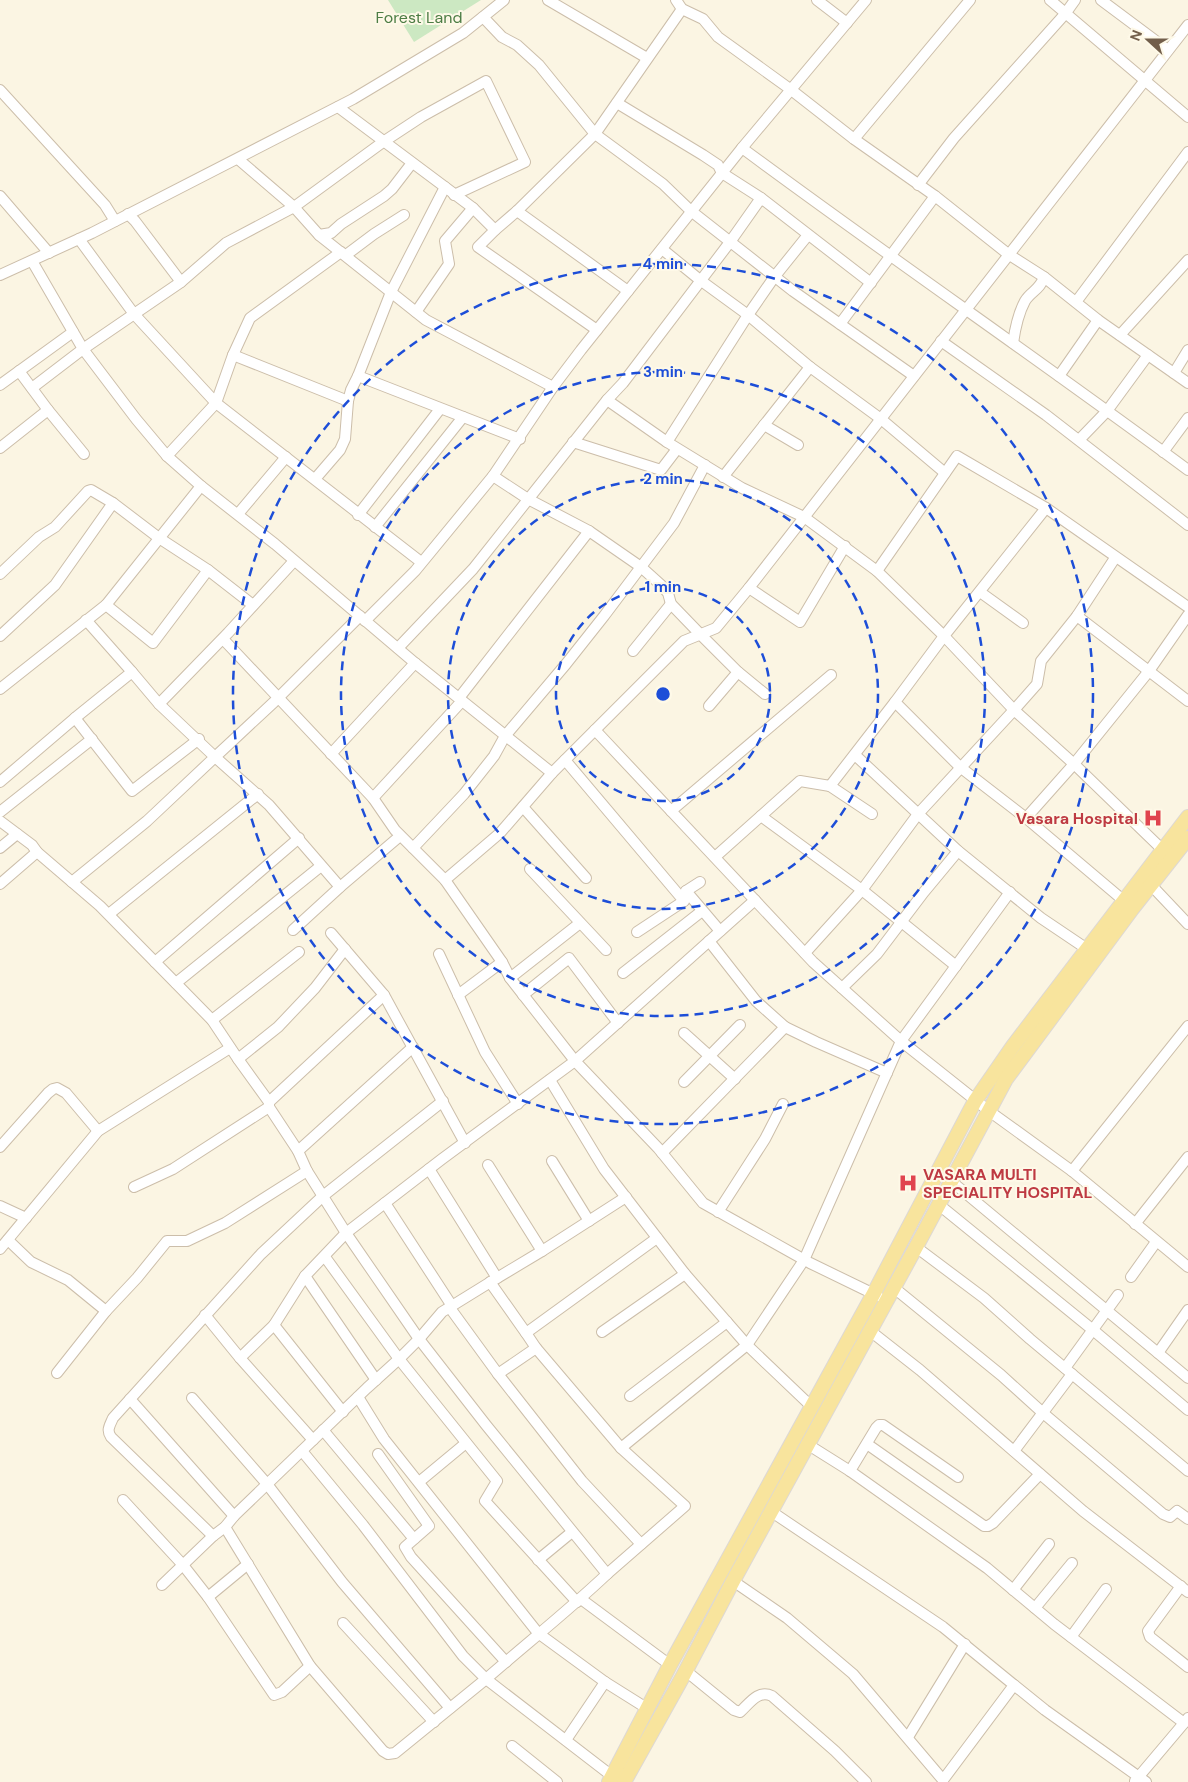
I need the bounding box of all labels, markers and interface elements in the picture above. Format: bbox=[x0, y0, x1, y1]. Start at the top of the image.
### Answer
park label: Forest Land bbox=[376, 7, 462, 28]
north arrow bbox=[1123, 15, 1173, 65]
text: N bbox=[1126, 27, 1146, 43]
text: 4 min bbox=[643, 254, 683, 274]
text: 3 min bbox=[643, 362, 683, 382]
text: 2 min bbox=[643, 469, 683, 489]
text: 1 min bbox=[645, 577, 681, 597]
centre of rings bbox=[654, 685, 672, 703]
hospital icon: Vasara Hospital bbox=[1142, 807, 1164, 829]
place label: Vasara Hospital bbox=[1016, 808, 1138, 829]
place label: VASARA MULTI SPECIALITY HOSPITAL bbox=[923, 1164, 1093, 1203]
hospital icon: VASARA MULTI SPECIALITY HOSPITAL bbox=[897, 1172, 919, 1194]

